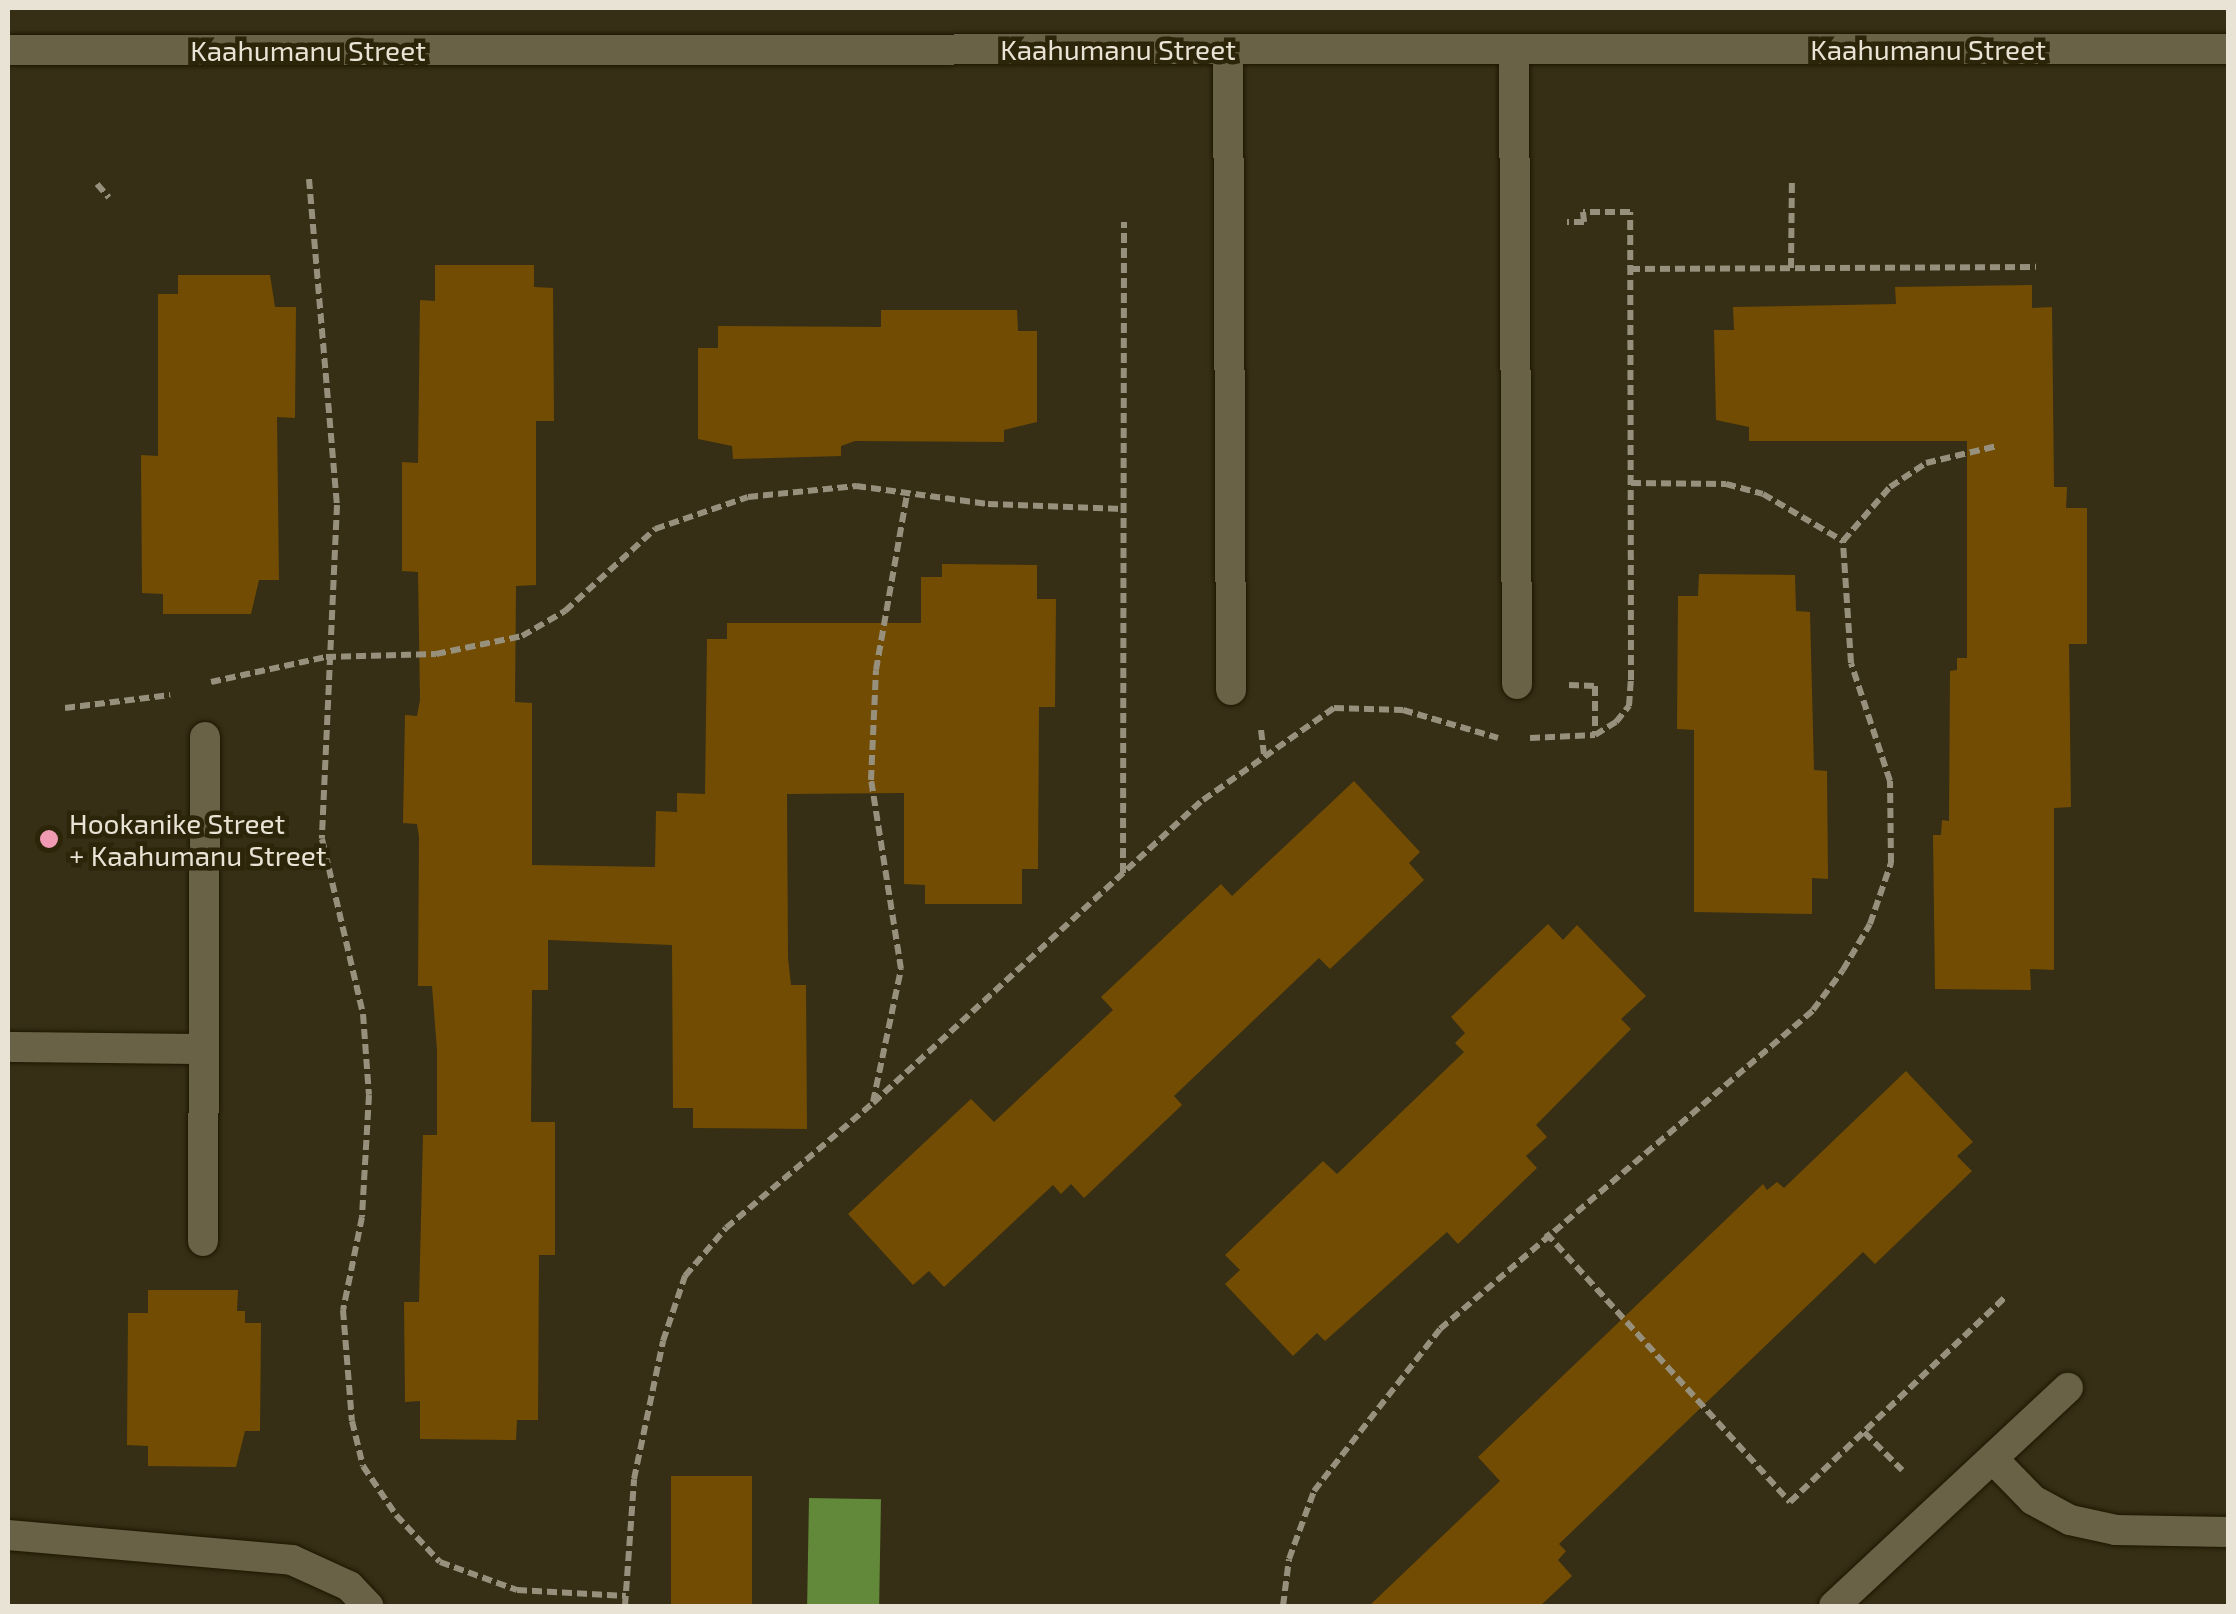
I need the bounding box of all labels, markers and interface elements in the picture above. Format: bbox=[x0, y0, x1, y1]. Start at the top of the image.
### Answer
street label: Kaahumanu Street bbox=[1000, 32, 1236, 66]
street label: Kaahumanu Street bbox=[1810, 32, 2046, 66]
street label: Kaahumanu Street bbox=[190, 33, 426, 67]
place label: Hookanike Street + Kaahumanu Street bbox=[69, 806, 326, 872]
marker: Hookanike Street + Kaahumanu Street bbox=[38, 828, 60, 850]

